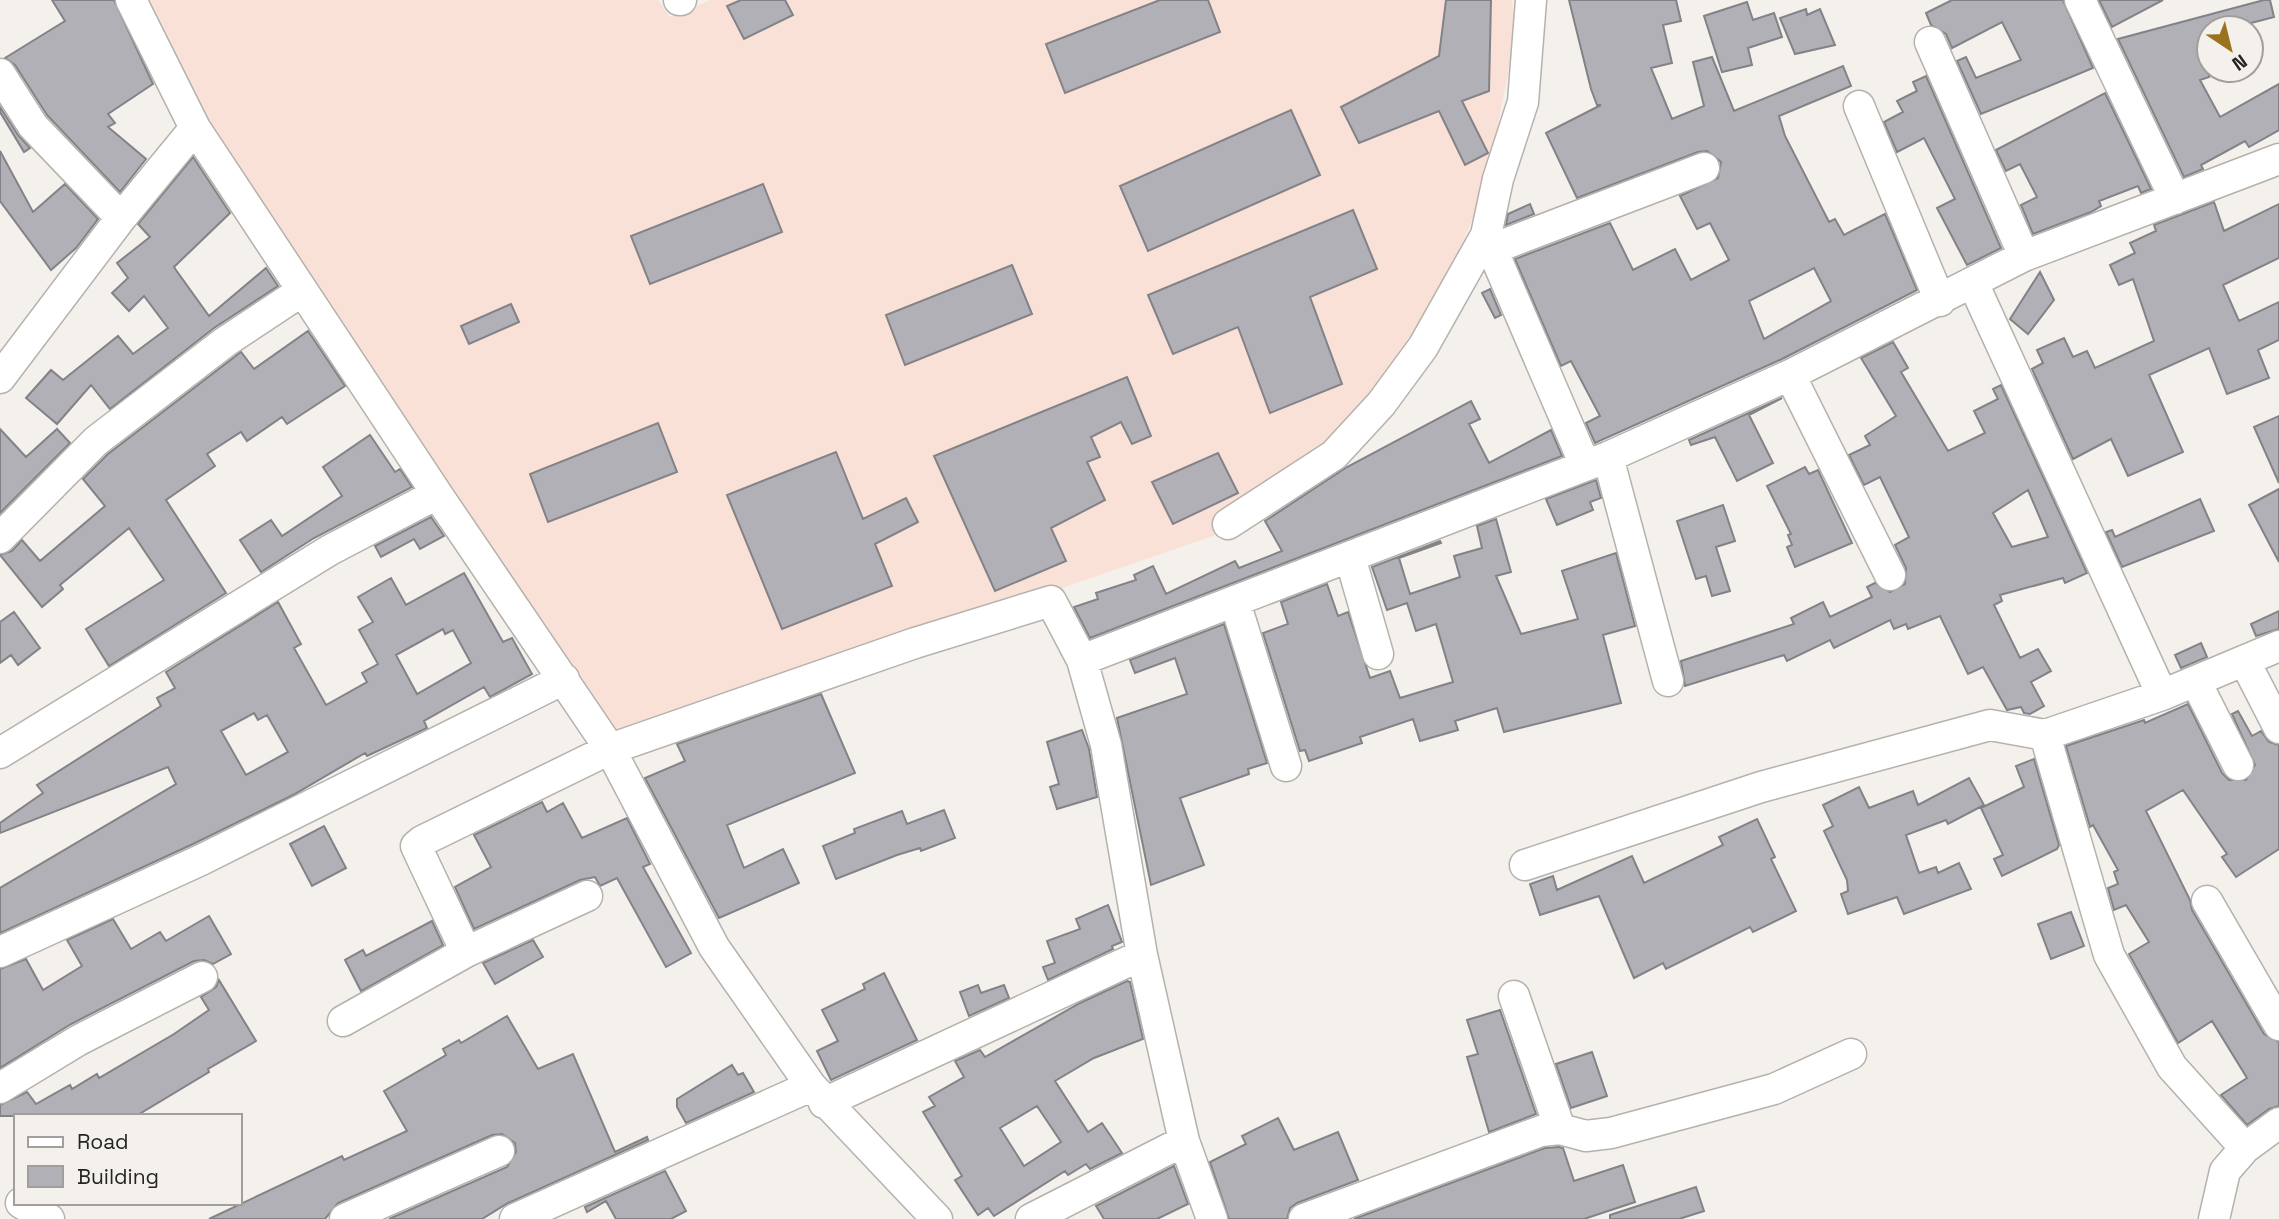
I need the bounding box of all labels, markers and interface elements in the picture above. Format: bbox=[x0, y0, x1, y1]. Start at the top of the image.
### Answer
north arrow bbox=[2195, 14, 2265, 84]
text: N bbox=[2227, 49, 2252, 76]
legend bbox=[14, 1114, 242, 1205]
text: Road bbox=[77, 1128, 129, 1155]
text: Building bbox=[77, 1163, 159, 1190]

